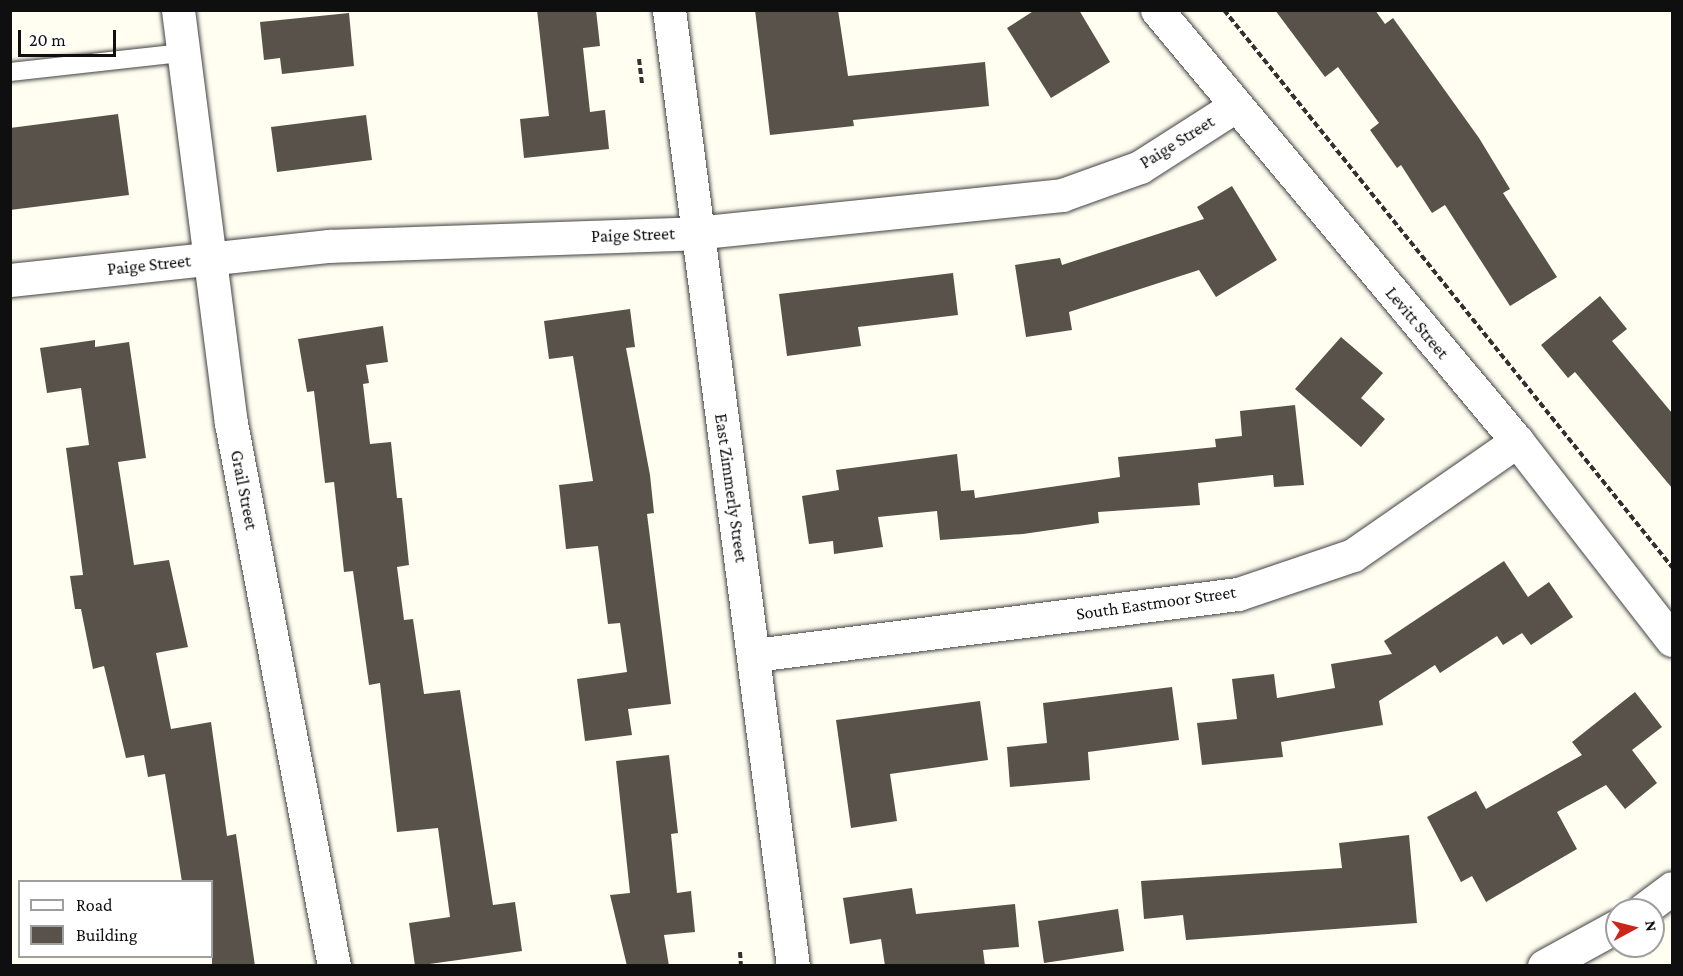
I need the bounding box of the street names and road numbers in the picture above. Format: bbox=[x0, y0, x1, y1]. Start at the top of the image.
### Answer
street label: Paige Street bbox=[1136, 111, 1218, 173]
street label: Paige Street bbox=[591, 223, 675, 247]
street label: Paige Street bbox=[106, 250, 192, 280]
street label: Levitt Street bbox=[1381, 283, 1453, 363]
street label: East Zimmerly Street bbox=[710, 412, 752, 564]
street label: Grail Street bbox=[226, 448, 262, 532]
street label: South Eastmoor Street bbox=[1075, 581, 1237, 625]

